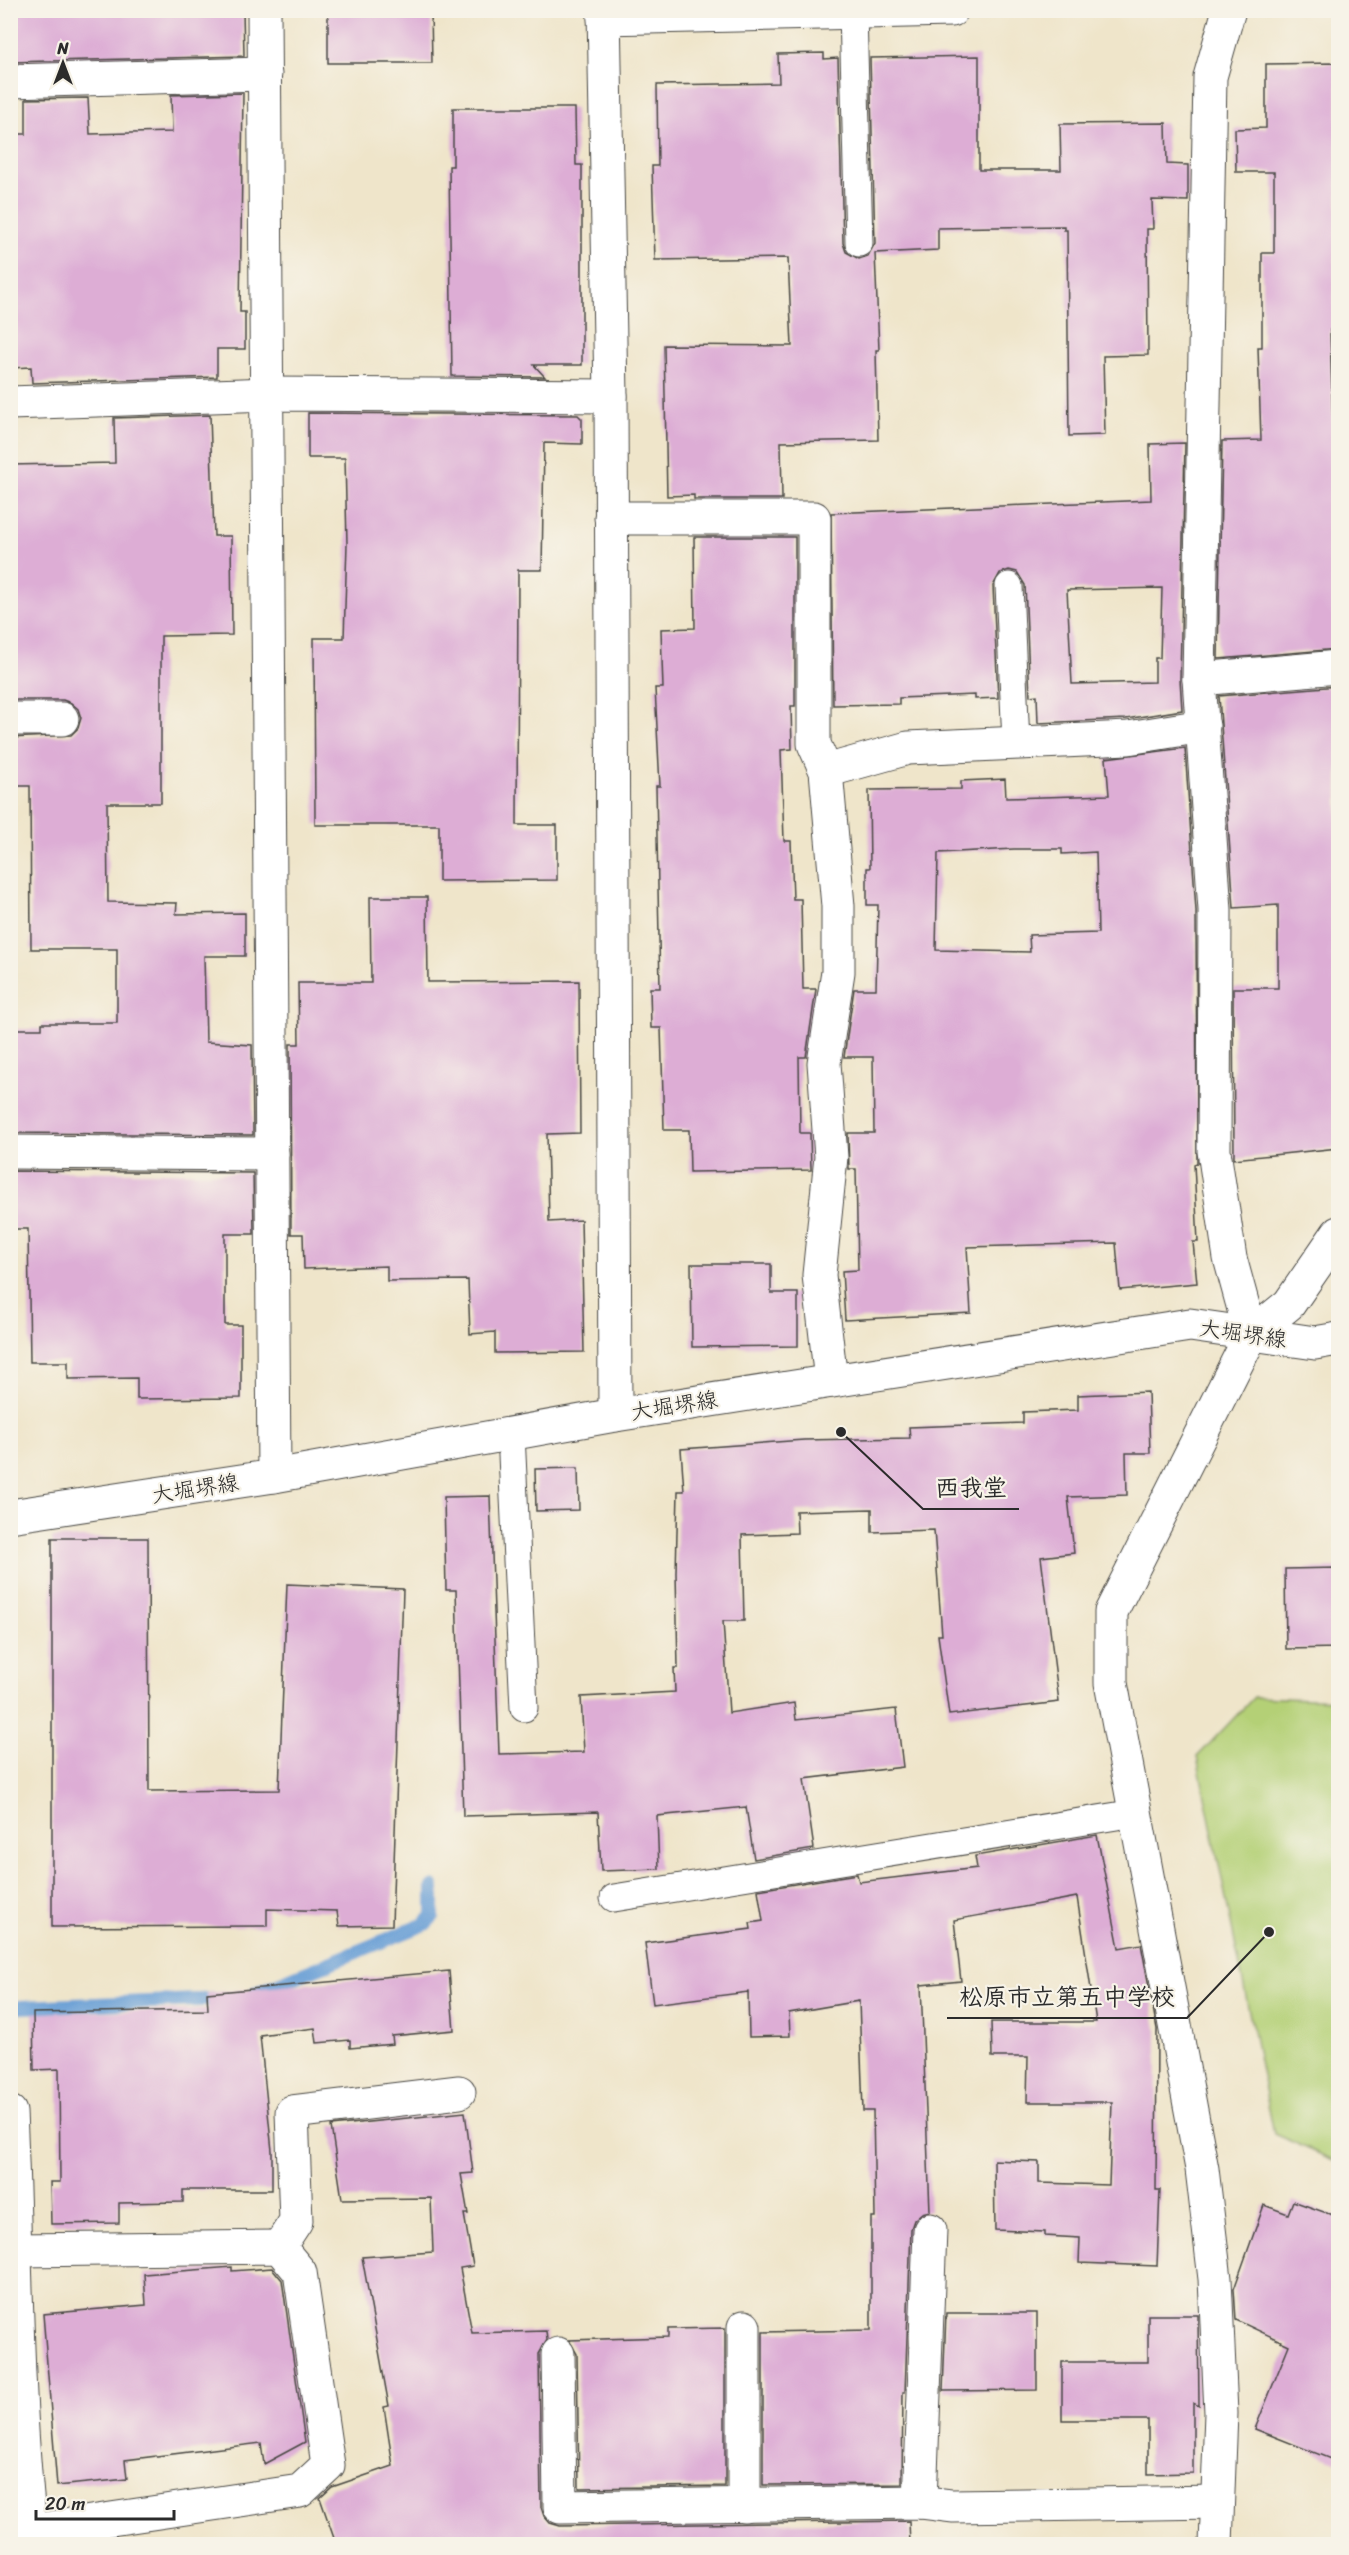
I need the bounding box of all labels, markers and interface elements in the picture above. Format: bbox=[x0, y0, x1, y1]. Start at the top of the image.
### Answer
north arrow bbox=[33, 33, 93, 93]
text: N bbox=[56, 34, 69, 63]
street label: 大堀堺線 bbox=[1197, 1308, 1289, 1359]
street label: 大堀堺線 bbox=[628, 1379, 721, 1432]
street label: 大堀堺線 bbox=[149, 1462, 242, 1515]
callout: 西我堂 bbox=[923, 1467, 1019, 1509]
text: 西我堂 bbox=[935, 1467, 1007, 1509]
callout: 松原市立第五中学校 bbox=[947, 1976, 1187, 2018]
text: 松原市立第五中学校 bbox=[959, 1976, 1175, 2018]
scale bar bbox=[36, 2483, 174, 2521]
text: 20 m bbox=[45, 2488, 85, 2520]

